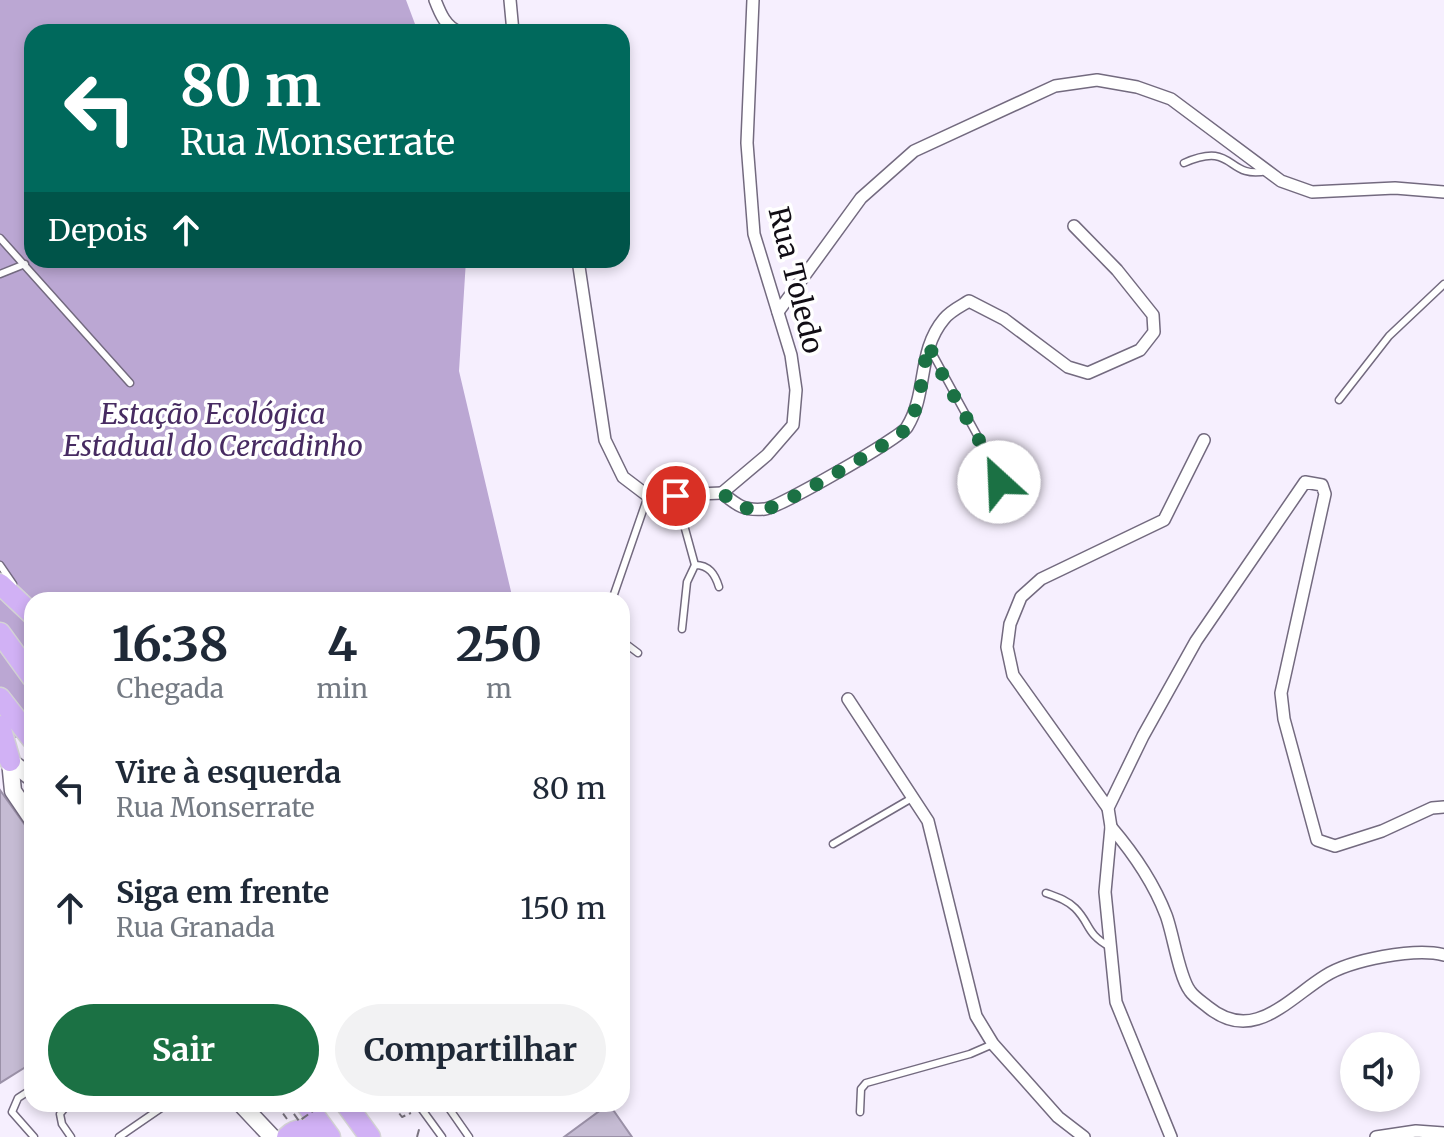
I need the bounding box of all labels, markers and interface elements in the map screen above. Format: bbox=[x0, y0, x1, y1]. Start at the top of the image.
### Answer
text: 80 m bbox=[180, 51, 321, 121]
icon: left bbox=[48, 56, 152, 160]
text: Rua Monserrate bbox=[180, 120, 455, 165]
street label: Rua Toledo bbox=[760, 203, 832, 357]
icon: ahead bbox=[164, 208, 208, 252]
text: Depois bbox=[48, 211, 148, 249]
park label: Estação Ecológica Estadual do Cercadinho bbox=[63, 396, 363, 464]
position arrow bbox=[957, 440, 1041, 524]
pin bbox=[642, 462, 710, 530]
icon: arrive bbox=[654, 474, 698, 518]
text: 16:38 bbox=[112, 614, 229, 674]
text: 4 bbox=[327, 614, 357, 674]
text: 250 bbox=[456, 614, 542, 674]
text: Chegada bbox=[117, 672, 224, 705]
text: min bbox=[317, 672, 368, 705]
text: m bbox=[486, 672, 512, 705]
text: Vire à esquerda bbox=[116, 753, 341, 791]
icon: left bbox=[48, 766, 92, 810]
text: 80 m bbox=[532, 769, 606, 807]
text: Rua Monserrate bbox=[116, 791, 315, 824]
text: Siga em frente bbox=[116, 873, 329, 911]
icon: ahead bbox=[48, 886, 92, 930]
text: 150 m bbox=[520, 889, 606, 927]
text: Rua Granada bbox=[116, 911, 275, 944]
button: Sair bbox=[48, 1004, 319, 1096]
button: Compartilhar bbox=[335, 1004, 606, 1096]
map controls bbox=[1340, 1032, 1420, 1112]
button: sound bbox=[1340, 1032, 1420, 1112]

